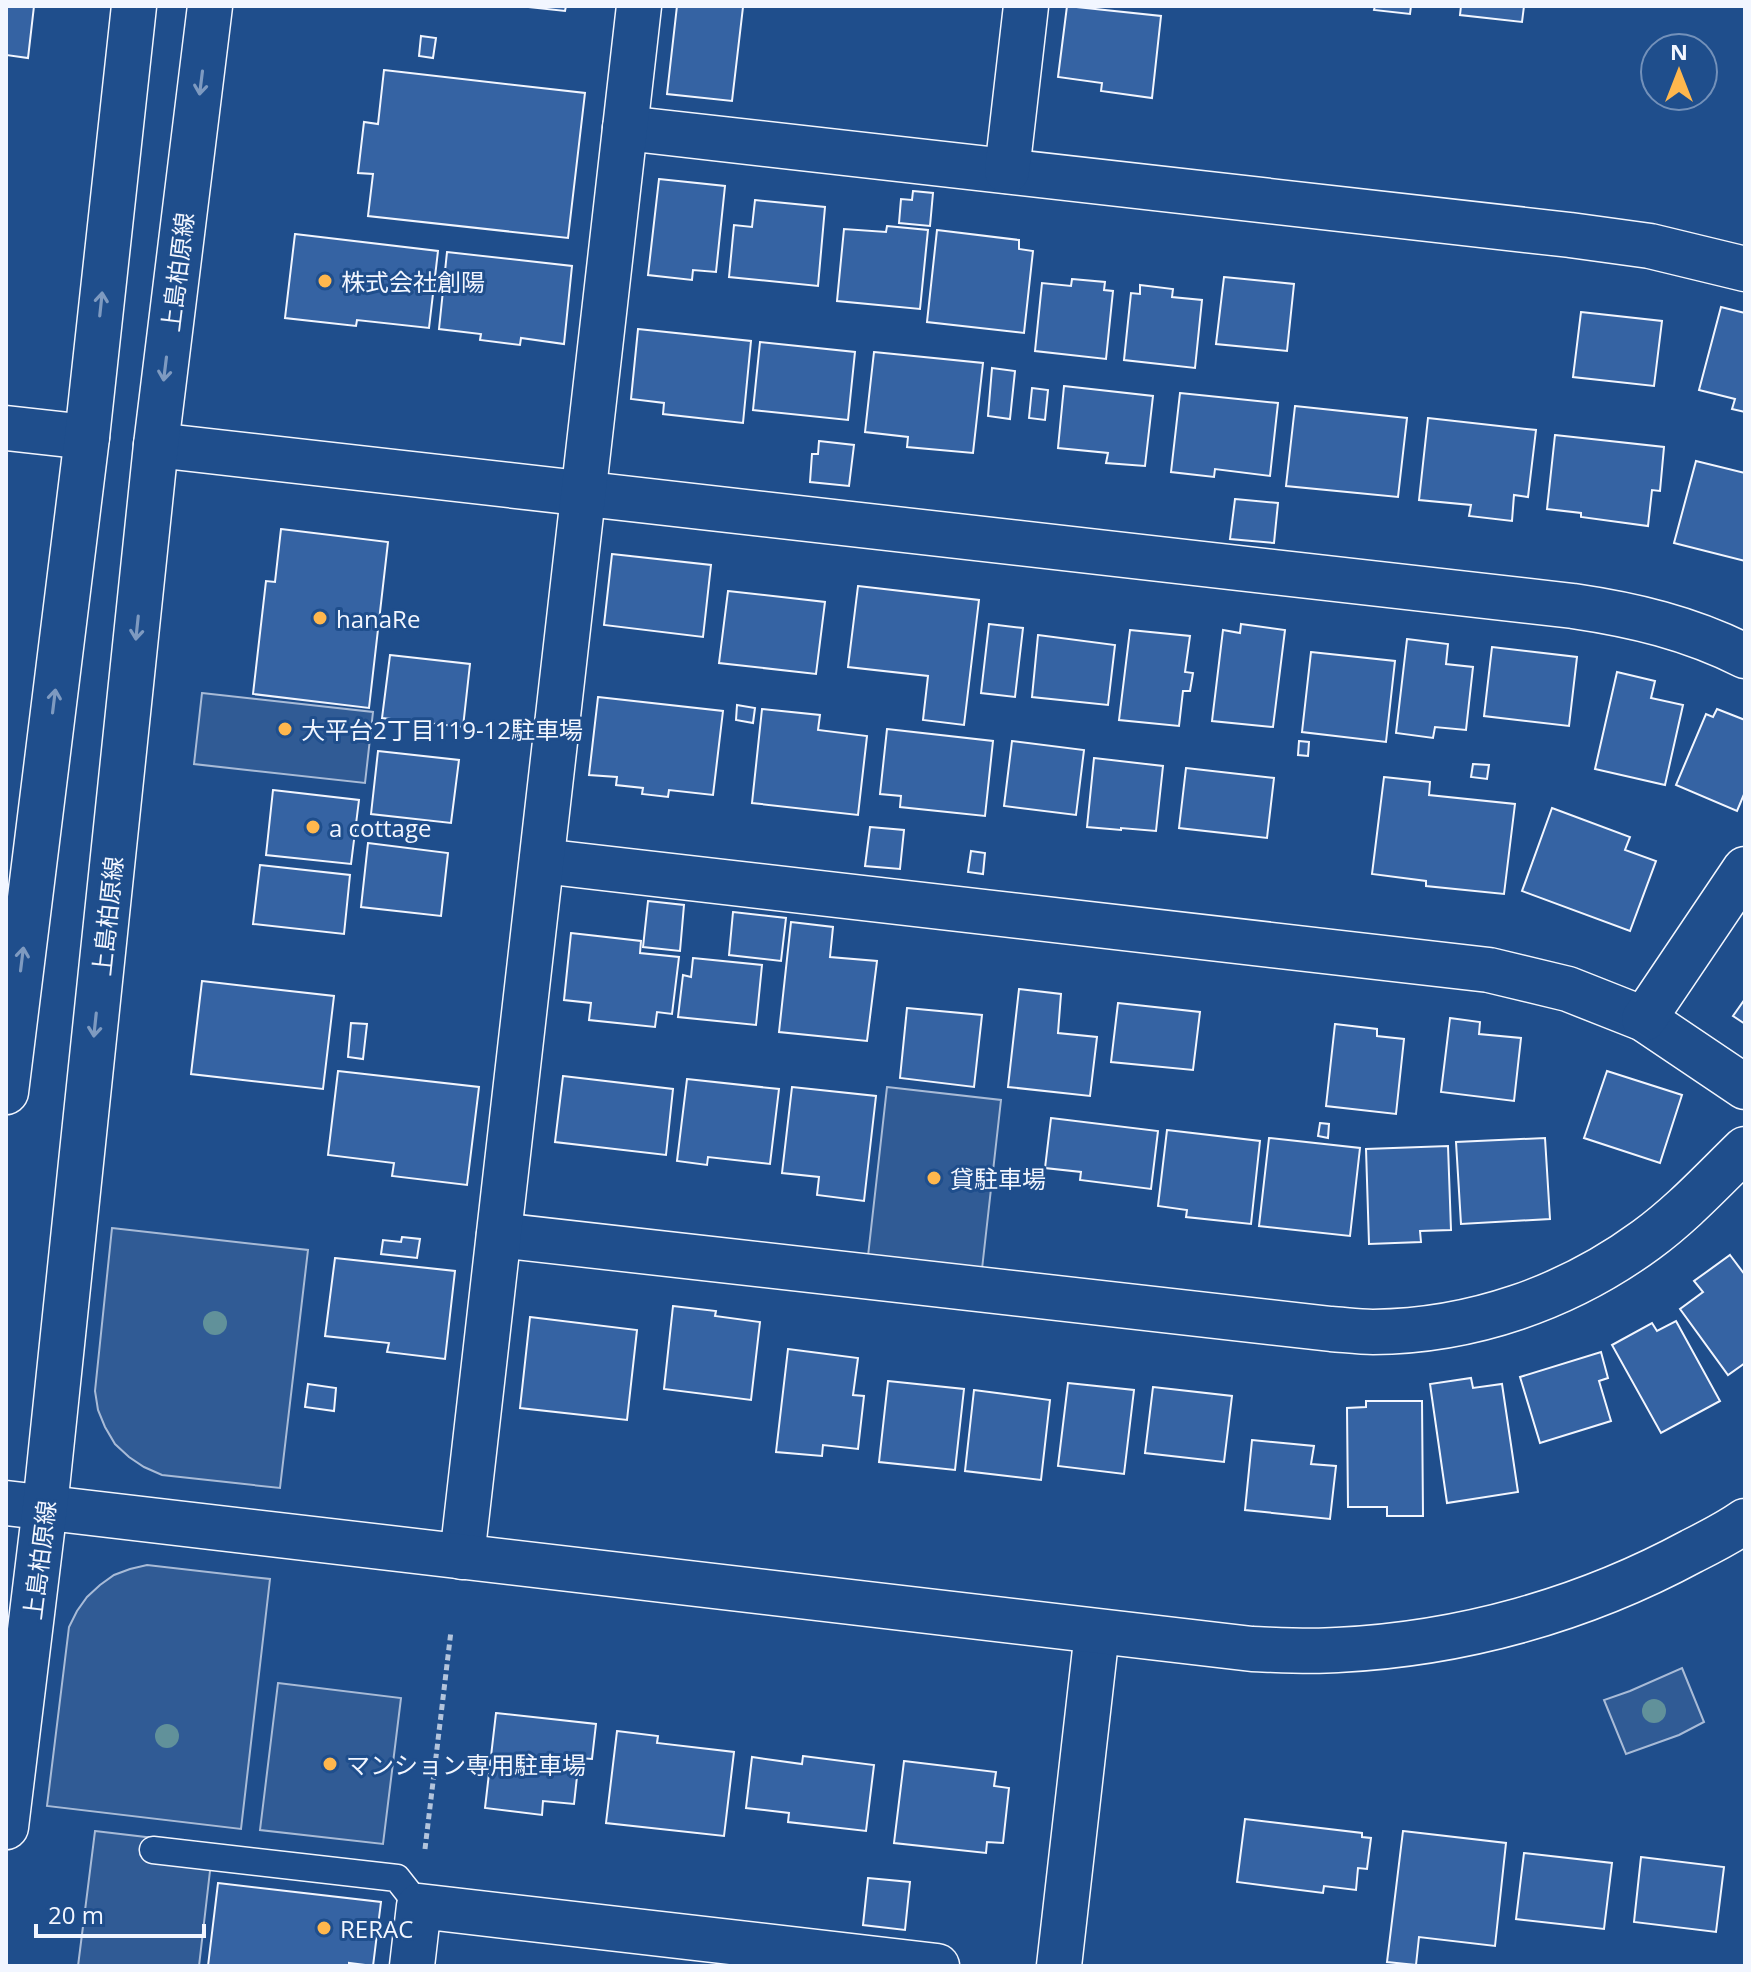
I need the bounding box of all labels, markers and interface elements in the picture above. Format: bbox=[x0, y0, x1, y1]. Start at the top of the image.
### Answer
north arrow bbox=[1639, 32, 1719, 112]
text: N bbox=[1670, 36, 1688, 66]
one-way arrow bbox=[193, 70, 208, 96]
street label: 上島柏原線 bbox=[153, 210, 201, 334]
place label: 株式会社創陽 bbox=[341, 265, 485, 298]
marker: 株式会社創陽 bbox=[316, 272, 334, 290]
one-way arrow bbox=[94, 291, 109, 318]
one-way arrow bbox=[158, 355, 173, 382]
place label: hanaRe bbox=[336, 602, 420, 635]
marker: hanaRe bbox=[311, 609, 329, 627]
one-way arrow bbox=[129, 614, 144, 641]
one-way arrow bbox=[47, 688, 62, 715]
place label: 大平台2丁目119-12駐車場 bbox=[301, 713, 583, 746]
marker: 大平台2丁目119-12駐車場 bbox=[276, 720, 294, 738]
place label: a cottage bbox=[329, 811, 431, 844]
marker: a cottage bbox=[304, 818, 322, 836]
street label: 上島柏原線 bbox=[84, 855, 130, 977]
one-way arrow bbox=[15, 946, 30, 973]
one-way arrow bbox=[88, 1012, 103, 1038]
place label: 貸駐車場 bbox=[950, 1162, 1046, 1195]
marker: 貸駐車場 bbox=[925, 1169, 943, 1187]
street label: 上島柏原線 bbox=[15, 1498, 63, 1622]
place label: マンション専用駐車場 bbox=[346, 1748, 586, 1781]
marker: マンション専用駐車場 bbox=[321, 1755, 339, 1773]
scale bar bbox=[36, 1888, 204, 1938]
text: 20 m bbox=[48, 1898, 104, 1931]
place label: RERAC bbox=[340, 1912, 413, 1945]
marker: RERAC bbox=[315, 1919, 333, 1937]

